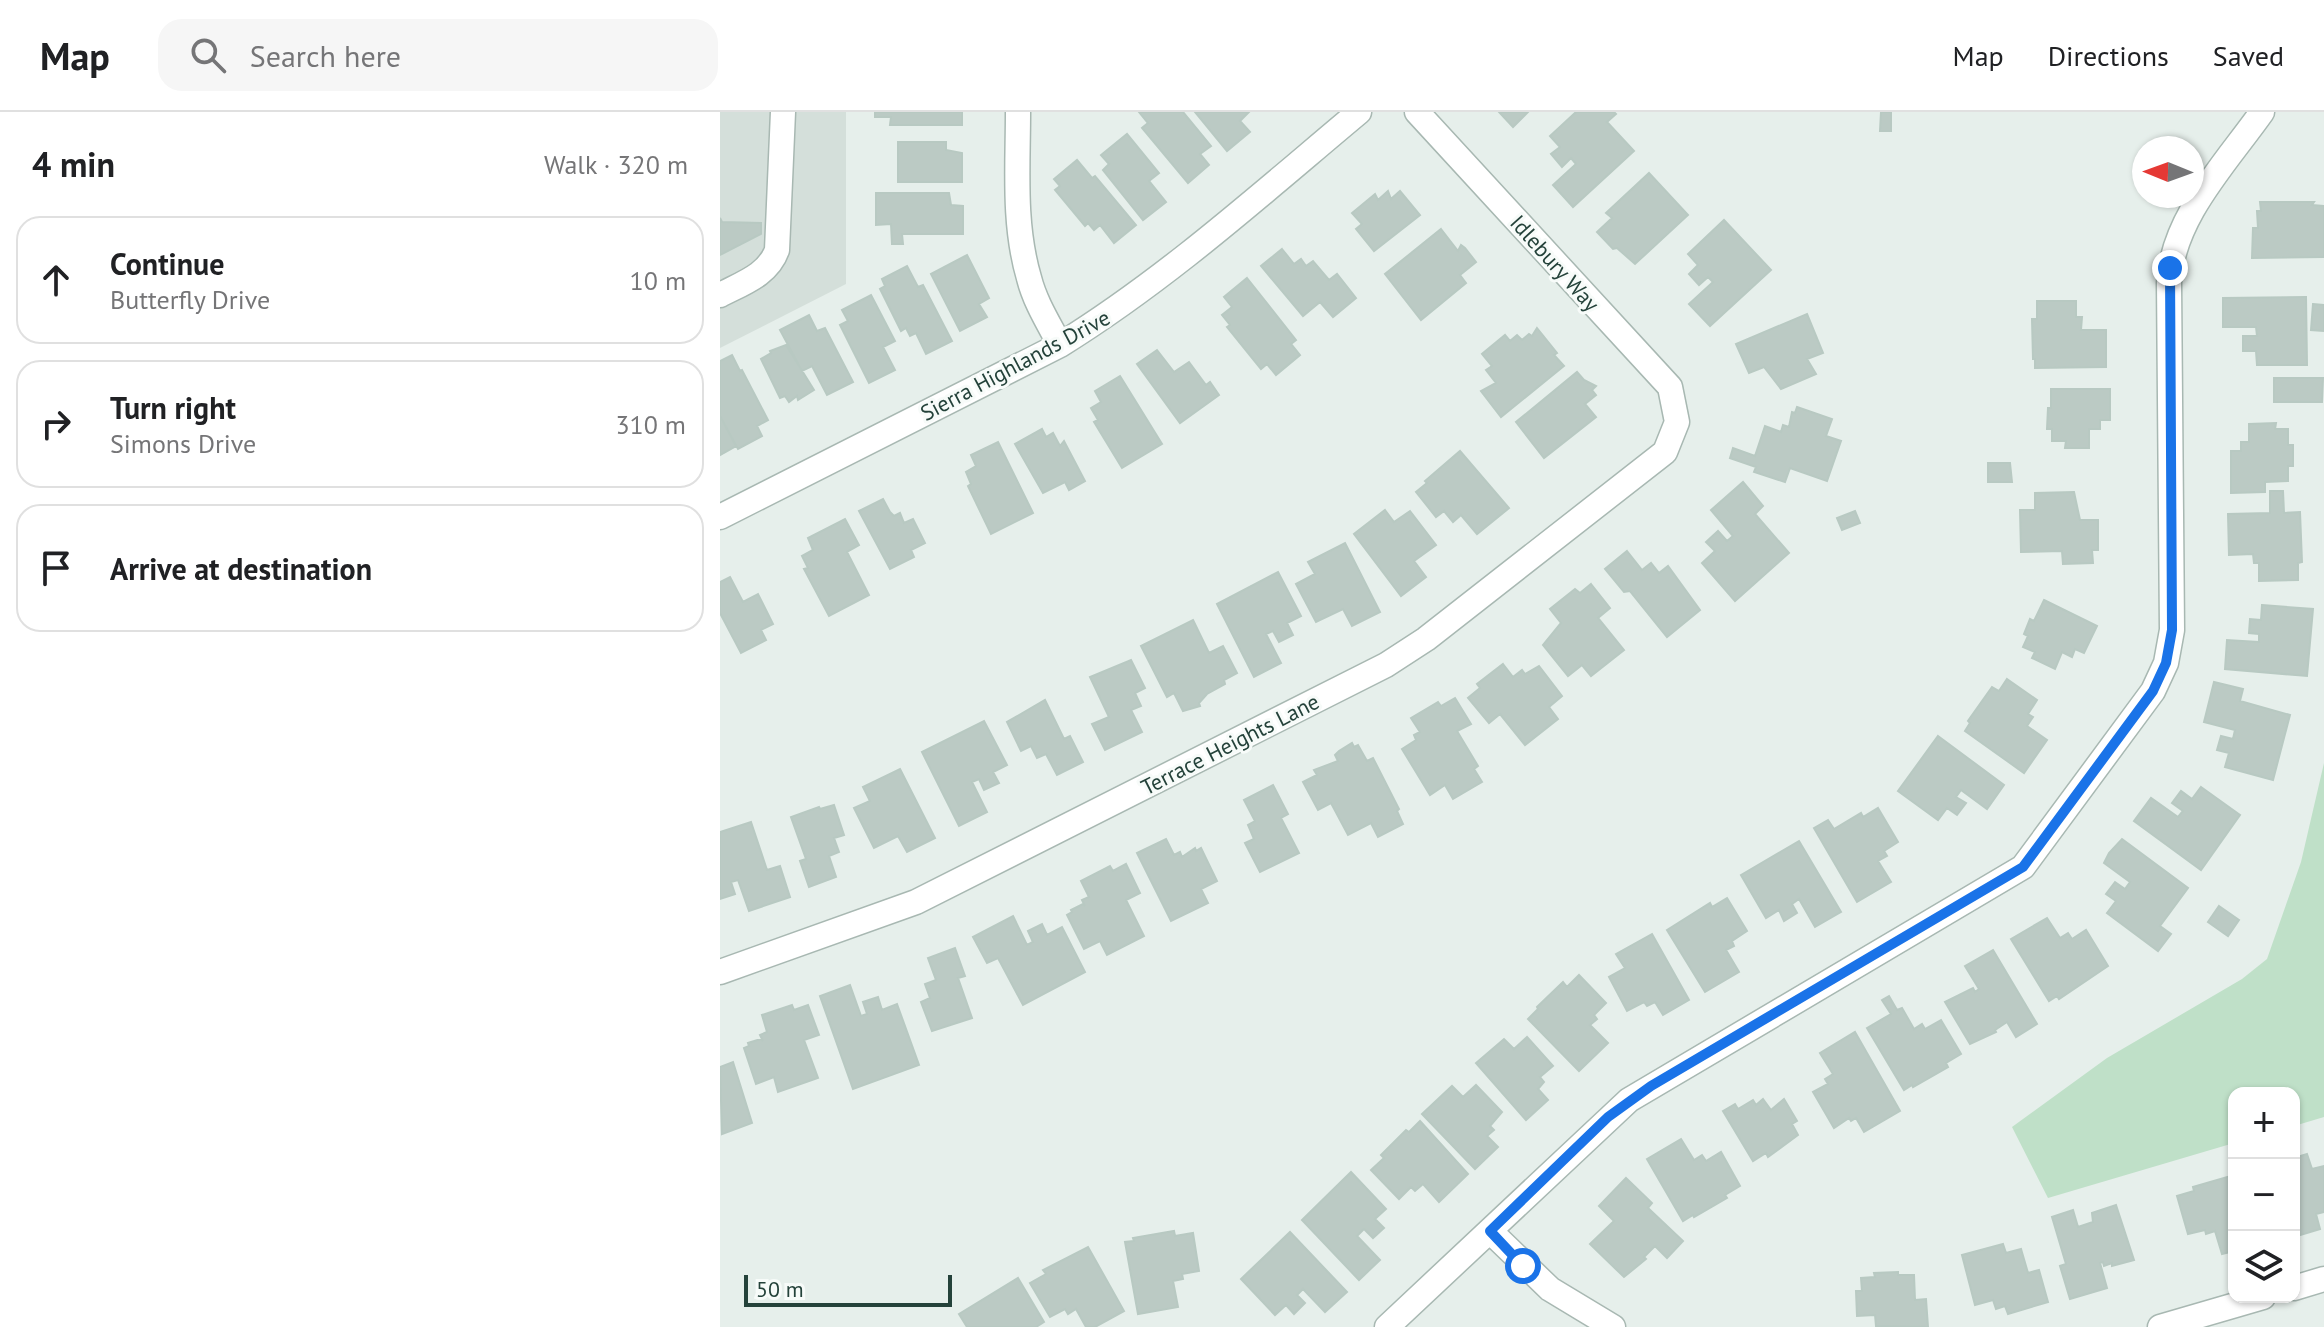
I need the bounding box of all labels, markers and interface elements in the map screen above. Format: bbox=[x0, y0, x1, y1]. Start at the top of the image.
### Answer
search box bbox=[158, 19, 718, 91]
text: Map bbox=[40, 31, 110, 80]
icon: search bbox=[186, 33, 230, 77]
text: Search here bbox=[250, 36, 401, 75]
text: Map bbox=[1953, 37, 2004, 74]
text: Directions bbox=[2048, 37, 2169, 74]
text: Saved bbox=[2213, 37, 2284, 74]
north arrow bbox=[2132, 136, 2204, 208]
text: 4 min bbox=[32, 142, 115, 186]
text: Walk · 320 m bbox=[544, 148, 688, 181]
street label: Idlebury Way bbox=[1504, 209, 1606, 318]
text: Continue bbox=[110, 244, 224, 283]
route end bbox=[2152, 250, 2188, 286]
icon: ahead bbox=[34, 258, 78, 302]
text: 10 m bbox=[630, 264, 686, 297]
text: Butterfly Drive bbox=[110, 283, 270, 316]
street label: Sierra Highlands Drive bbox=[915, 303, 1115, 427]
text: Turn right bbox=[110, 388, 236, 427]
icon: right bbox=[34, 402, 78, 446]
text: 310 m bbox=[615, 408, 686, 441]
text: Simons Drive bbox=[110, 427, 256, 460]
icon: arrive bbox=[34, 546, 78, 590]
text: Arrive at destination bbox=[110, 549, 372, 588]
street label: Terrace Heights Lane bbox=[1136, 687, 1324, 801]
map controls bbox=[2228, 1087, 2300, 1303]
button: + bbox=[2228, 1087, 2300, 1159]
button: − bbox=[2228, 1159, 2300, 1231]
button: layers bbox=[2228, 1231, 2300, 1303]
route start bbox=[1505, 1248, 1541, 1284]
scale bar bbox=[744, 1271, 952, 1307]
text: 50 m bbox=[756, 1275, 804, 1303]

